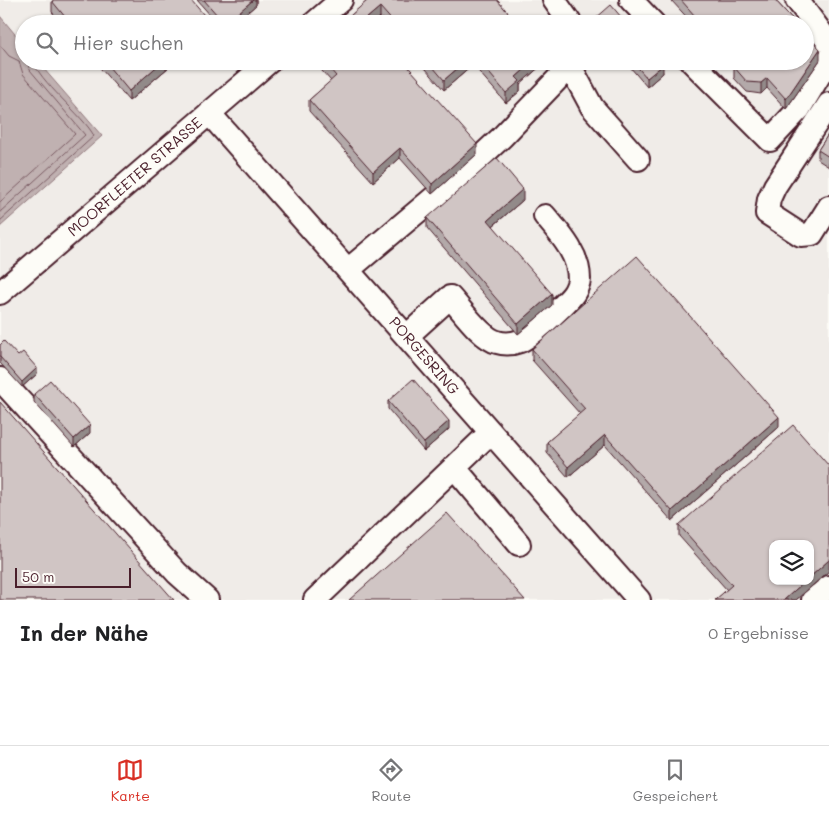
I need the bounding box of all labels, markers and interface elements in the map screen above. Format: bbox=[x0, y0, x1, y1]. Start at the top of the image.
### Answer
search box bbox=[15, 15, 814, 70]
icon: search bbox=[33, 29, 61, 57]
text: Hier suchen bbox=[73, 30, 184, 55]
street label: MOORFLEETER STRASSE bbox=[63, 112, 206, 240]
street label: PORGESRING bbox=[385, 312, 464, 399]
map controls bbox=[769, 540, 814, 585]
button: layers bbox=[769, 540, 814, 585]
scale bar bbox=[15, 565, 131, 588]
text: 50 m bbox=[22, 567, 54, 586]
text: In der Nähe bbox=[20, 619, 148, 646]
text: 0 Ergebnisse bbox=[708, 622, 809, 643]
tab: Karte bbox=[111, 756, 150, 805]
tab: Route bbox=[371, 756, 411, 805]
tab: Gespeichert bbox=[633, 756, 718, 805]

